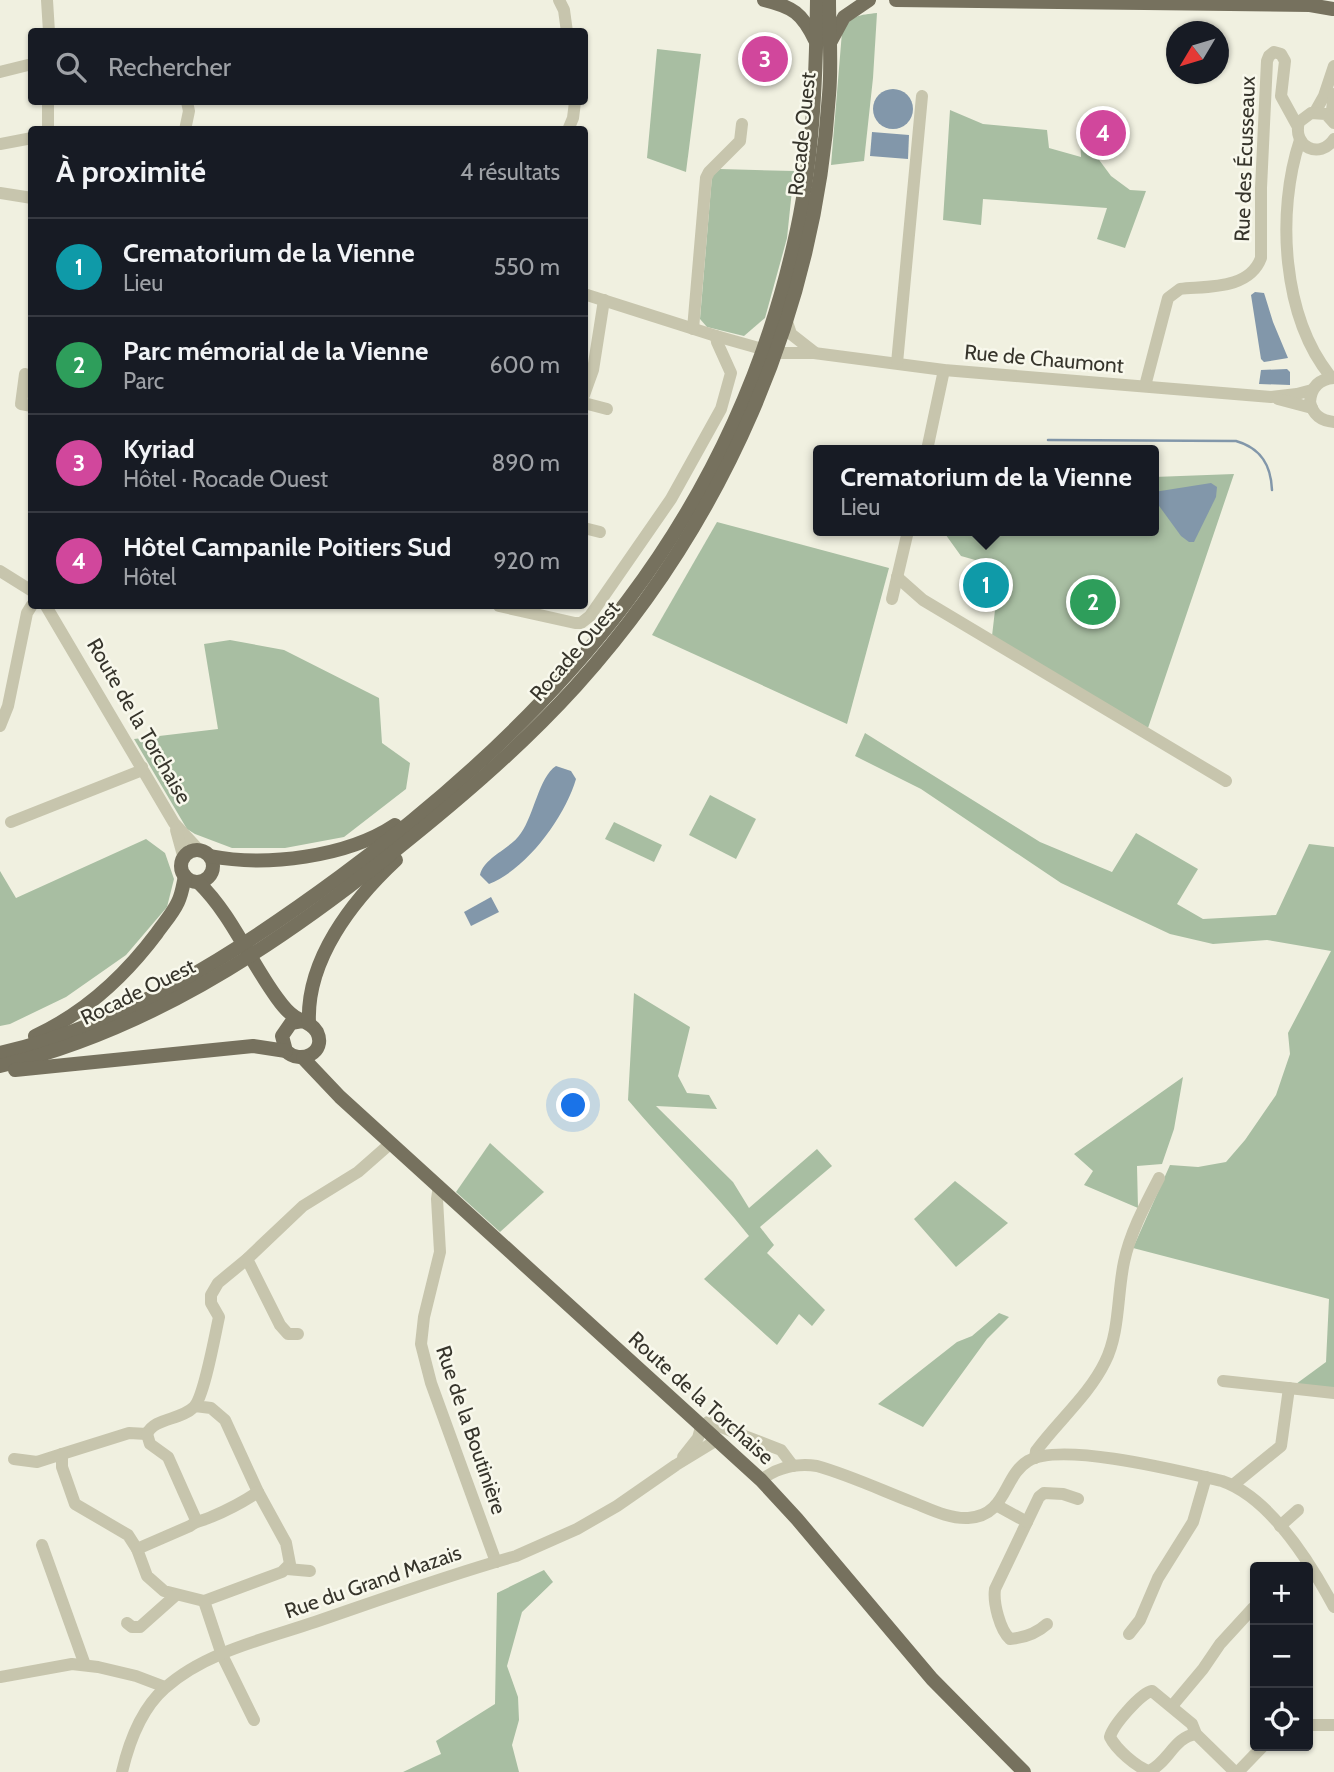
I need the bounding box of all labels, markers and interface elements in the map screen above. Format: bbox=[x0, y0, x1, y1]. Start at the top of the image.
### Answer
north arrow bbox=[1166, 21, 1229, 84]
search box bbox=[28, 28, 588, 105]
pin: 3 bbox=[742, 33, 788, 85]
icon: search bbox=[52, 48, 90, 86]
text: Rechercher bbox=[108, 51, 231, 83]
street label: Rocade Ouest bbox=[783, 71, 820, 197]
street label: Rue des Écusseaux bbox=[1229, 76, 1260, 242]
pin: 4 bbox=[1080, 107, 1126, 159]
text: À proximité bbox=[56, 153, 206, 190]
text: 4 résultats bbox=[460, 158, 560, 186]
text: Crematorium de la Vienne bbox=[123, 237, 415, 269]
text: 1 bbox=[75, 253, 83, 281]
text: 550 m bbox=[494, 253, 560, 281]
text: Lieu bbox=[123, 269, 163, 297]
text: Parc mémorial de la Vienne bbox=[123, 335, 428, 367]
street label: Rue de Chaumont bbox=[963, 339, 1125, 378]
text: 2 bbox=[73, 351, 85, 379]
text: 600 m bbox=[489, 351, 560, 379]
text: Parc bbox=[123, 367, 164, 395]
text: Kyriad bbox=[123, 433, 195, 465]
popup bbox=[813, 445, 1159, 536]
text: 3 bbox=[73, 449, 85, 477]
text: 890 m bbox=[492, 449, 560, 477]
text: Crematorium de la Vienne bbox=[840, 461, 1132, 493]
text: Hôtel · Rocade Ouest bbox=[123, 465, 328, 493]
text: Lieu bbox=[840, 493, 880, 521]
text: Hôtel Campanile Poitiers Sud bbox=[123, 531, 451, 563]
text: 4 bbox=[72, 547, 86, 575]
text: 920 m bbox=[493, 547, 560, 575]
pin: 1 bbox=[963, 559, 1009, 611]
text: Hôtel bbox=[123, 563, 176, 591]
pin: 2 bbox=[1070, 576, 1116, 628]
street label: Rocade Ouest bbox=[524, 596, 625, 706]
street label: Route de la Torchaise bbox=[82, 634, 197, 808]
street label: Rocade Ouest bbox=[77, 953, 199, 1030]
your location bbox=[556, 1088, 590, 1122]
street label: Route de la Torchaise bbox=[624, 1326, 779, 1469]
street label: Rue de la Boutinière bbox=[431, 1342, 512, 1518]
street label: Rue du Grand Mazais bbox=[281, 1539, 465, 1623]
map controls bbox=[1250, 1562, 1313, 1751]
button: + bbox=[1250, 1562, 1313, 1625]
button: − bbox=[1250, 1625, 1313, 1688]
button: locate bbox=[1250, 1688, 1313, 1751]

